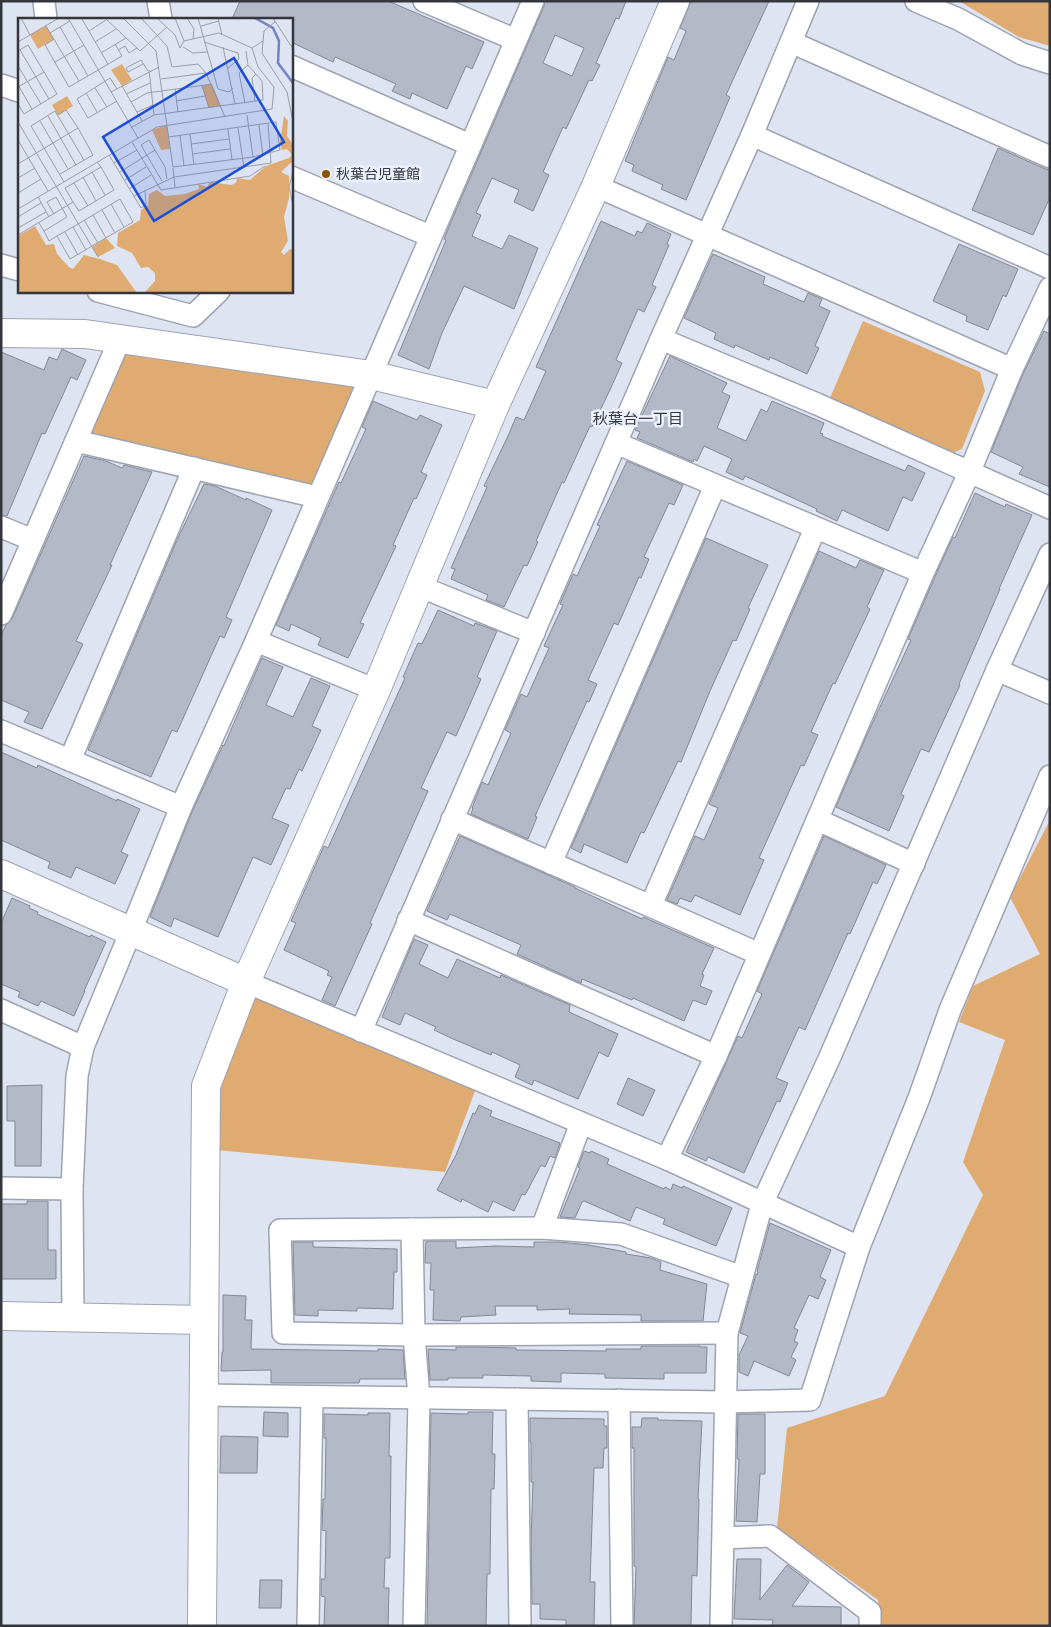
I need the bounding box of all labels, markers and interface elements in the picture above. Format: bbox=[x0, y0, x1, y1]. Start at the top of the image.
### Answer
inset map bbox=[18, 18, 292, 292]
place label: 秋葉台児童館 bbox=[336, 166, 420, 183]
marker: 秋葉台児童館 bbox=[320, 168, 332, 180]
district label: 秋葉台一丁目 bbox=[593, 410, 683, 428]

